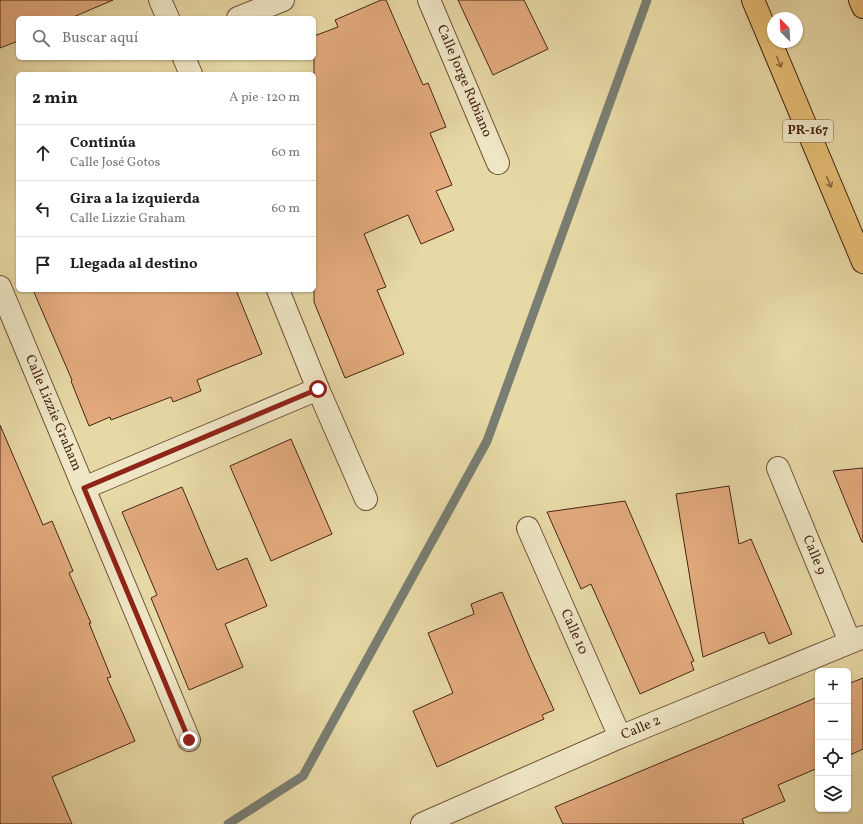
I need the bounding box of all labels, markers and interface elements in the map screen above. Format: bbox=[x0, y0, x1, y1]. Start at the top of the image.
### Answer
north arrow bbox=[767, 12, 803, 48]
search box bbox=[16, 16, 316, 60]
street label: Calle Jorge Rubiano bbox=[432, 22, 496, 140]
icon: search bbox=[30, 27, 52, 49]
text: Buscar aquí bbox=[62, 28, 138, 49]
one-way arrow bbox=[775, 55, 783, 67]
text: 2 min bbox=[32, 87, 78, 110]
text: A pie · 120 m bbox=[229, 89, 300, 107]
road number: PR-167 bbox=[783, 120, 833, 142]
text: Continúa bbox=[70, 133, 136, 154]
icon: ahead bbox=[32, 142, 54, 164]
text: 60 m bbox=[272, 144, 300, 162]
text: Calle José Gotos bbox=[70, 154, 160, 172]
one-way arrow bbox=[826, 175, 833, 187]
text: Gira a la izquierda bbox=[70, 189, 200, 210]
icon: left bbox=[32, 198, 54, 220]
text: 60 m bbox=[272, 200, 300, 218]
text: Calle Lizzie Graham bbox=[70, 210, 186, 228]
icon: arrive bbox=[32, 254, 54, 276]
text: Llegada al destino bbox=[70, 254, 198, 275]
street label: Calle Lizzie Graham bbox=[20, 352, 86, 474]
route start bbox=[309, 380, 327, 398]
street label: Calle 9 bbox=[797, 532, 831, 578]
street label: Calle 10 bbox=[556, 606, 592, 658]
map controls bbox=[815, 668, 851, 812]
button: + bbox=[815, 668, 851, 704]
button: − bbox=[815, 704, 851, 740]
street label: Calle 2 bbox=[618, 711, 664, 745]
route end bbox=[180, 731, 198, 749]
button: locate bbox=[815, 740, 851, 776]
button: layers bbox=[815, 776, 851, 812]

